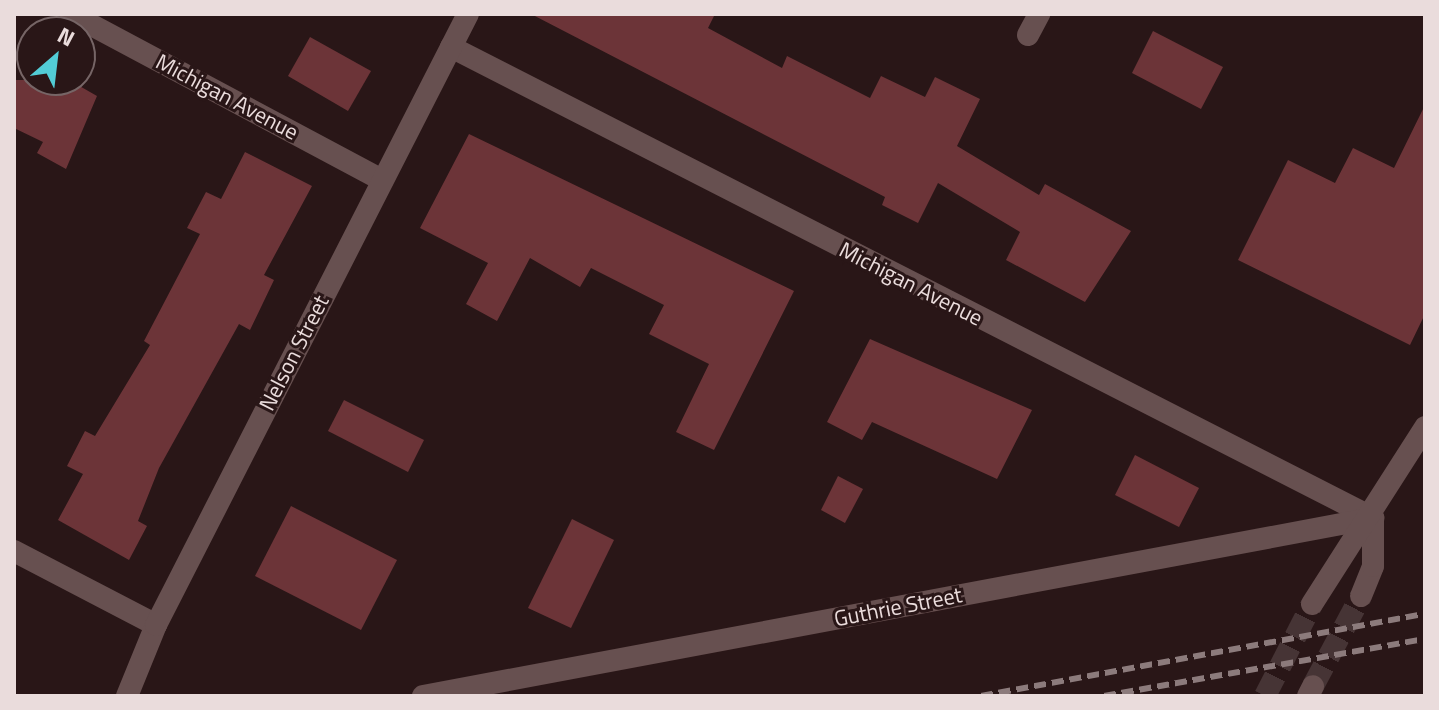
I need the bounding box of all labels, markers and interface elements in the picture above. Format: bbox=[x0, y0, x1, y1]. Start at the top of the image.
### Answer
north arrow bbox=[16, 16, 96, 96]
text: N bbox=[52, 18, 81, 55]
street label: Michigan Avenue bbox=[151, 48, 303, 146]
street label: Michigan Avenue bbox=[835, 237, 987, 331]
street label: Nelson Street bbox=[254, 291, 334, 415]
street label: Guthrie Street bbox=[832, 582, 964, 632]

